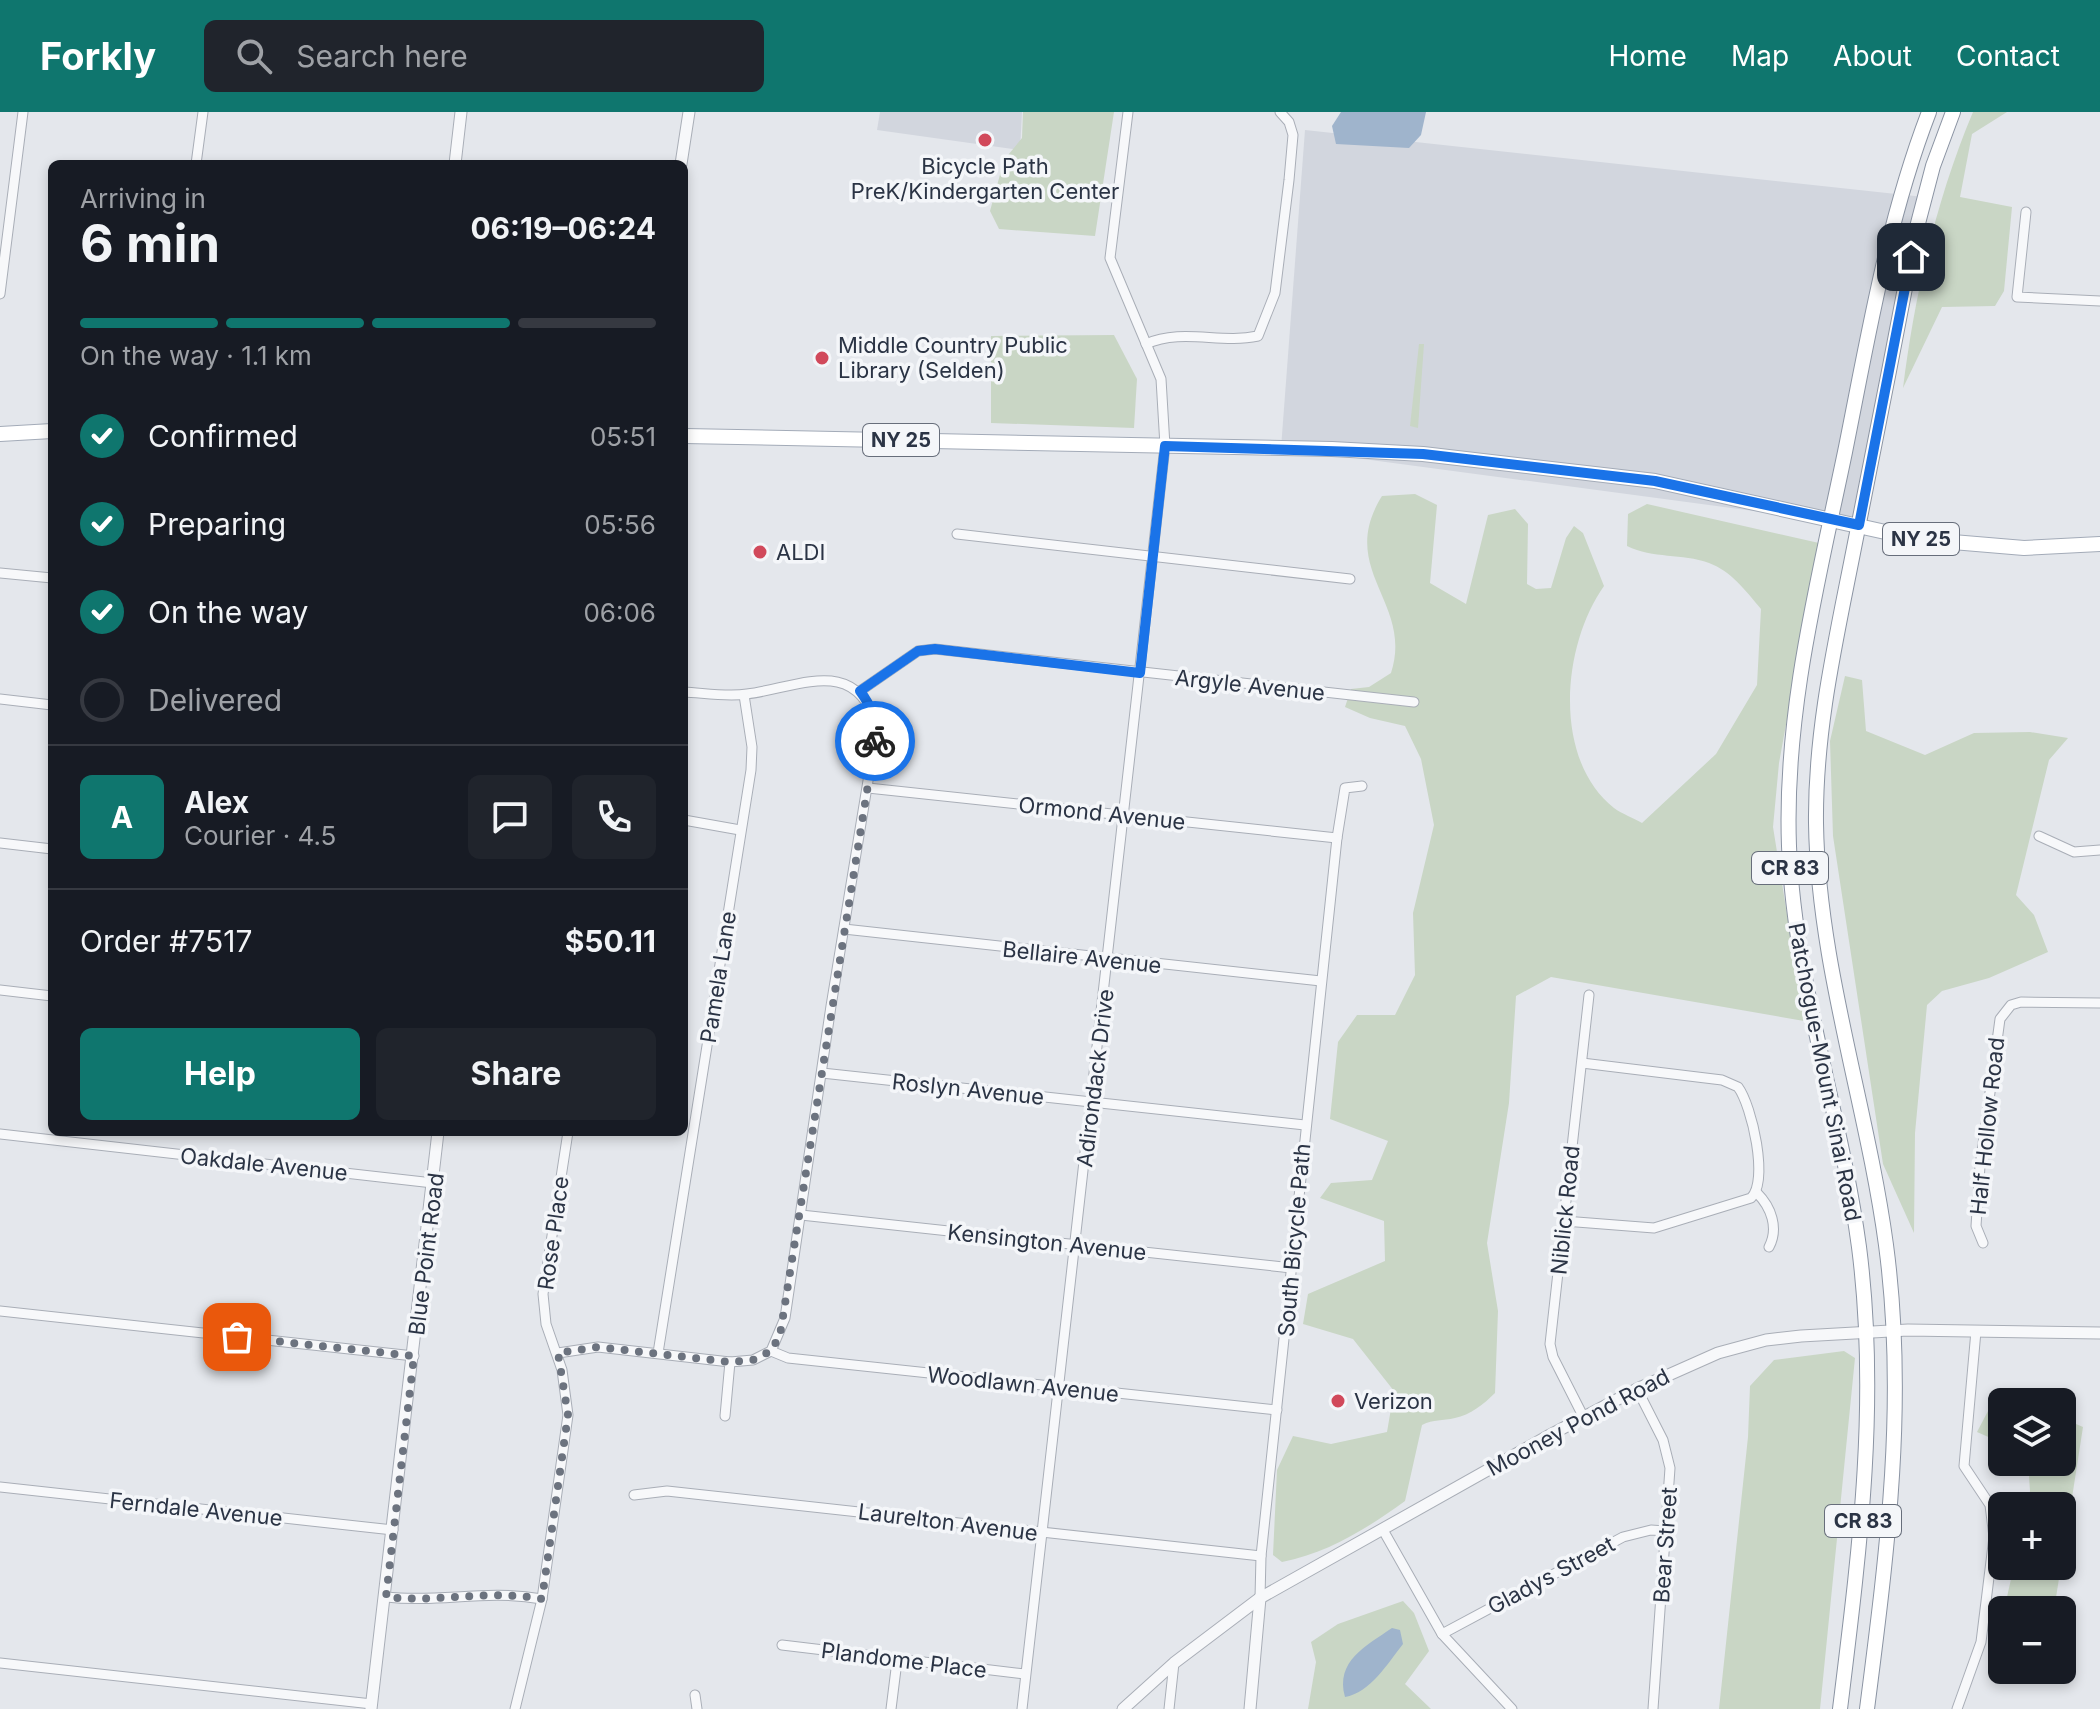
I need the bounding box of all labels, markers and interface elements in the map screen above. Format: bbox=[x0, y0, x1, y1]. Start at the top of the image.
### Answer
search box bbox=[204, 20, 764, 92]
text: Forkly bbox=[40, 33, 156, 79]
icon: search bbox=[232, 34, 276, 78]
text: Search here bbox=[296, 38, 468, 74]
text: Home bbox=[1608, 39, 1687, 73]
text: Map bbox=[1731, 39, 1789, 73]
text: About bbox=[1833, 39, 1912, 73]
text: Contact bbox=[1956, 39, 2060, 73]
marker: Bicycle Path PreK/Kindergarten Center bbox=[976, 131, 994, 149]
place label: Bicycle Path PreK/Kindergarten Center bbox=[851, 153, 1119, 204]
text: Arriving in bbox=[80, 183, 206, 214]
text: 06:19–06:24 bbox=[470, 210, 656, 246]
text: 6 min bbox=[80, 212, 220, 275]
pin bbox=[1877, 223, 1945, 291]
icon: home bbox=[1889, 235, 1933, 279]
place label: Middle Country Public Library (Selden) bbox=[838, 332, 1068, 383]
text: On the way · 1.1 km bbox=[80, 340, 312, 371]
marker: Middle Country Public Library (Selden) bbox=[813, 349, 831, 367]
icon: check bbox=[80, 414, 124, 458]
text: Confirmed bbox=[148, 418, 298, 454]
text: 05:51 bbox=[590, 421, 656, 452]
road number: NY 25 bbox=[863, 424, 939, 456]
icon: check bbox=[80, 502, 124, 546]
text: Preparing bbox=[148, 506, 286, 542]
text: 05:56 bbox=[584, 509, 656, 540]
road number: NY 25 bbox=[1883, 523, 1959, 555]
place label: ALDI bbox=[776, 539, 825, 565]
marker: ALDI bbox=[751, 543, 769, 561]
icon: check bbox=[80, 590, 124, 634]
text: On the way bbox=[148, 594, 308, 630]
text: 06:06 bbox=[583, 597, 656, 628]
street label: Argyle Avenue bbox=[1174, 664, 1326, 706]
text: Delivered bbox=[148, 682, 282, 718]
courier bbox=[835, 701, 915, 781]
icon: bike bbox=[853, 719, 897, 763]
button: chat bbox=[468, 775, 552, 859]
button: phone bbox=[572, 775, 656, 859]
text: Alex bbox=[184, 784, 249, 820]
street label: Ormond Avenue bbox=[1017, 791, 1187, 835]
text: A bbox=[111, 799, 133, 835]
text: Courier · 4.5 bbox=[184, 820, 336, 851]
road number: CR 83 bbox=[1752, 852, 1828, 884]
street label: Pamela Lane bbox=[695, 909, 741, 1045]
street label: Patchogue-Mount Sinai Road bbox=[1783, 921, 1867, 1223]
text: Order #7517 bbox=[80, 923, 252, 959]
text: $50.11 bbox=[565, 923, 656, 959]
street label: Bellaire Avenue bbox=[1001, 936, 1163, 978]
street label: Adirondack Drive bbox=[1071, 987, 1119, 1169]
button: Help bbox=[80, 1028, 360, 1120]
button: Share bbox=[376, 1028, 656, 1120]
street label: Half Hollow Road bbox=[1965, 1036, 2009, 1216]
street label: Roslyn Avenue bbox=[891, 1068, 1045, 1110]
street label: Oakdale Avenue bbox=[179, 1142, 349, 1186]
street label: South Bicycle Path bbox=[1273, 1142, 1315, 1338]
street label: Niblick Road bbox=[1545, 1144, 1585, 1276]
street label: Blue Point Road bbox=[403, 1171, 449, 1337]
street label: Rose Place bbox=[532, 1174, 574, 1292]
street label: Kensington Avenue bbox=[946, 1219, 1148, 1265]
pin bbox=[203, 1303, 271, 1371]
icon: bag bbox=[215, 1315, 259, 1359]
street label: Woodlawn Avenue bbox=[926, 1361, 1120, 1407]
street label: Mooney Pond Road bbox=[1482, 1363, 1674, 1481]
place label: Verizon bbox=[1354, 1388, 1433, 1414]
map controls bbox=[1988, 1388, 2076, 1684]
button: layers bbox=[1988, 1388, 2076, 1476]
marker: Verizon bbox=[1329, 1392, 1347, 1410]
street label: Bear Street bbox=[1648, 1486, 1682, 1604]
street label: Ferndale Avenue bbox=[108, 1487, 284, 1531]
button: + bbox=[1988, 1492, 2076, 1580]
street label: Laurelton Avenue bbox=[857, 1498, 1039, 1546]
road number: CR 83 bbox=[1825, 1505, 1901, 1537]
street label: Gladys Street bbox=[1483, 1531, 1619, 1619]
button: − bbox=[1988, 1596, 2076, 1684]
street label: Plandome Place bbox=[820, 1637, 988, 1683]

